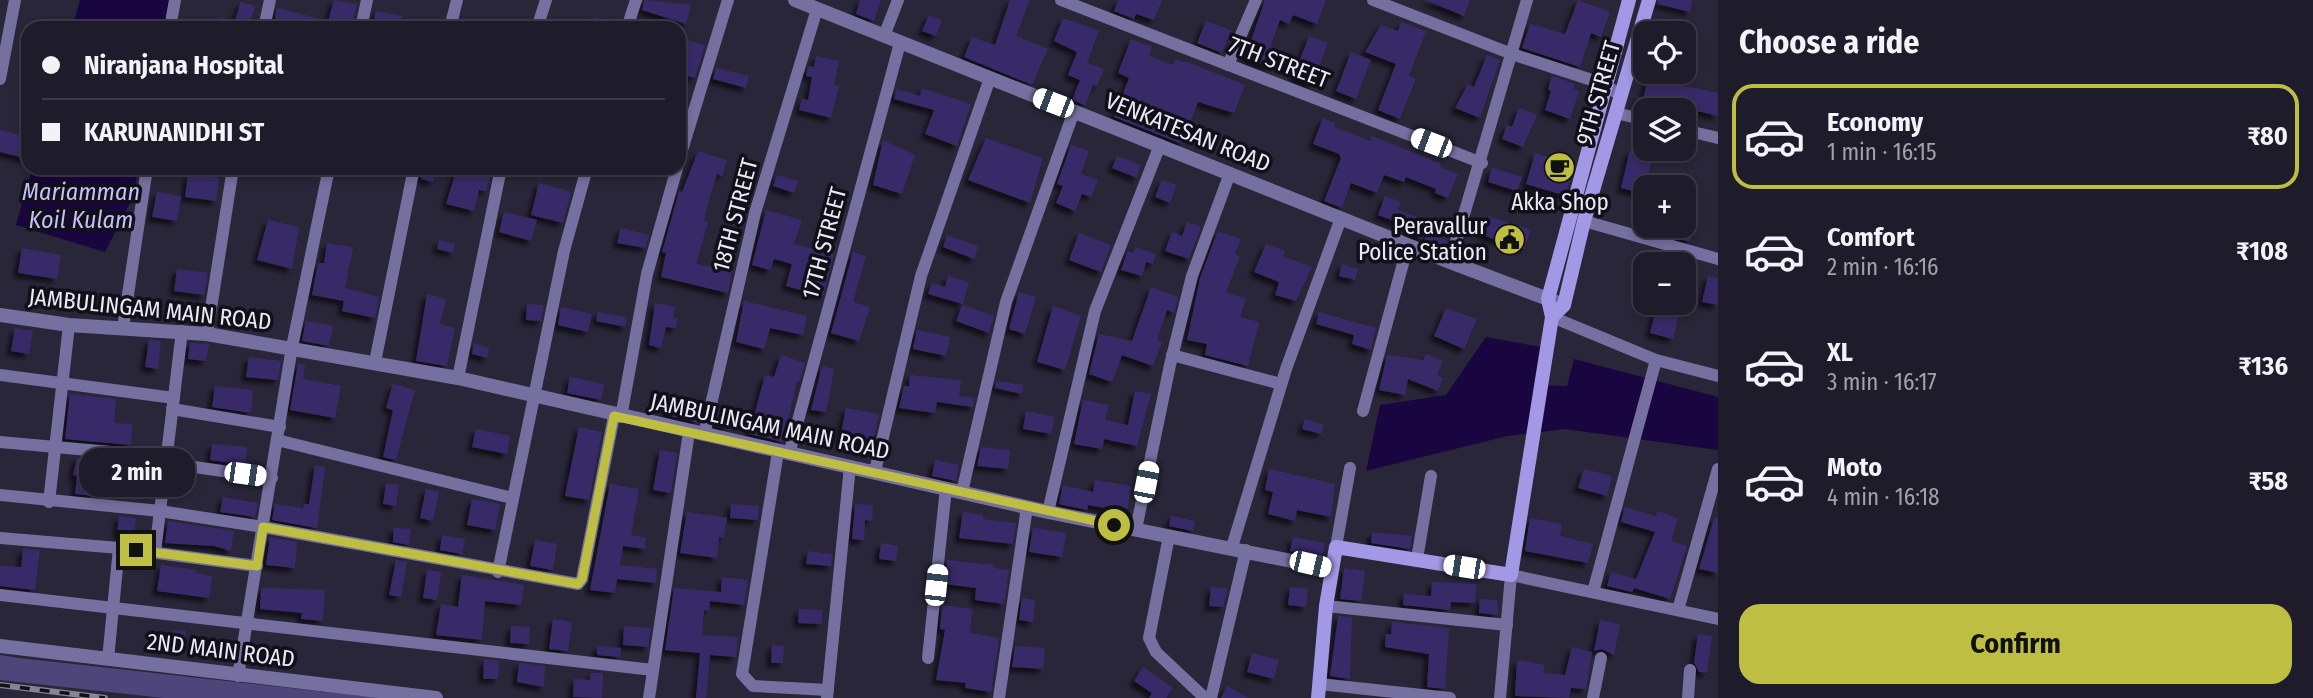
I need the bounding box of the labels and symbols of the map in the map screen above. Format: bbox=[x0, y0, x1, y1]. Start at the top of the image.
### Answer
street label: 7TH STREET bbox=[1225, 30, 1334, 94]
street label: 9TH STREET bbox=[1570, 37, 1626, 148]
car bbox=[1030, 86, 1077, 120]
street label: VENKATESAN ROAD bbox=[1101, 86, 1275, 178]
car bbox=[1408, 126, 1455, 160]
cafe icon: Akka Shop bbox=[1543, 151, 1577, 185]
street label: 18TH STREET bbox=[706, 155, 764, 275]
water label: Mariamman Koil Kulam bbox=[22, 178, 140, 234]
street label: 17TH STREET bbox=[796, 184, 852, 302]
place label: Akka Shop bbox=[1511, 188, 1609, 216]
place label: Peravallur Police Station bbox=[1358, 212, 1487, 266]
public building icon: Peravallur Police Station bbox=[1493, 222, 1527, 256]
street label: JAMBULINGAM MAIN ROAD bbox=[27, 282, 273, 336]
street label: JAMBULINGAM MAIN ROAD bbox=[648, 387, 892, 465]
callout: 2 min bbox=[78, 448, 194, 498]
car bbox=[1132, 459, 1161, 505]
car bbox=[223, 461, 268, 487]
route start bbox=[1098, 509, 1130, 541]
route end bbox=[120, 534, 152, 566]
car bbox=[1288, 549, 1333, 579]
car bbox=[1442, 553, 1487, 581]
car bbox=[924, 563, 949, 607]
street label: 2ND MAIN ROAD bbox=[145, 627, 297, 673]

